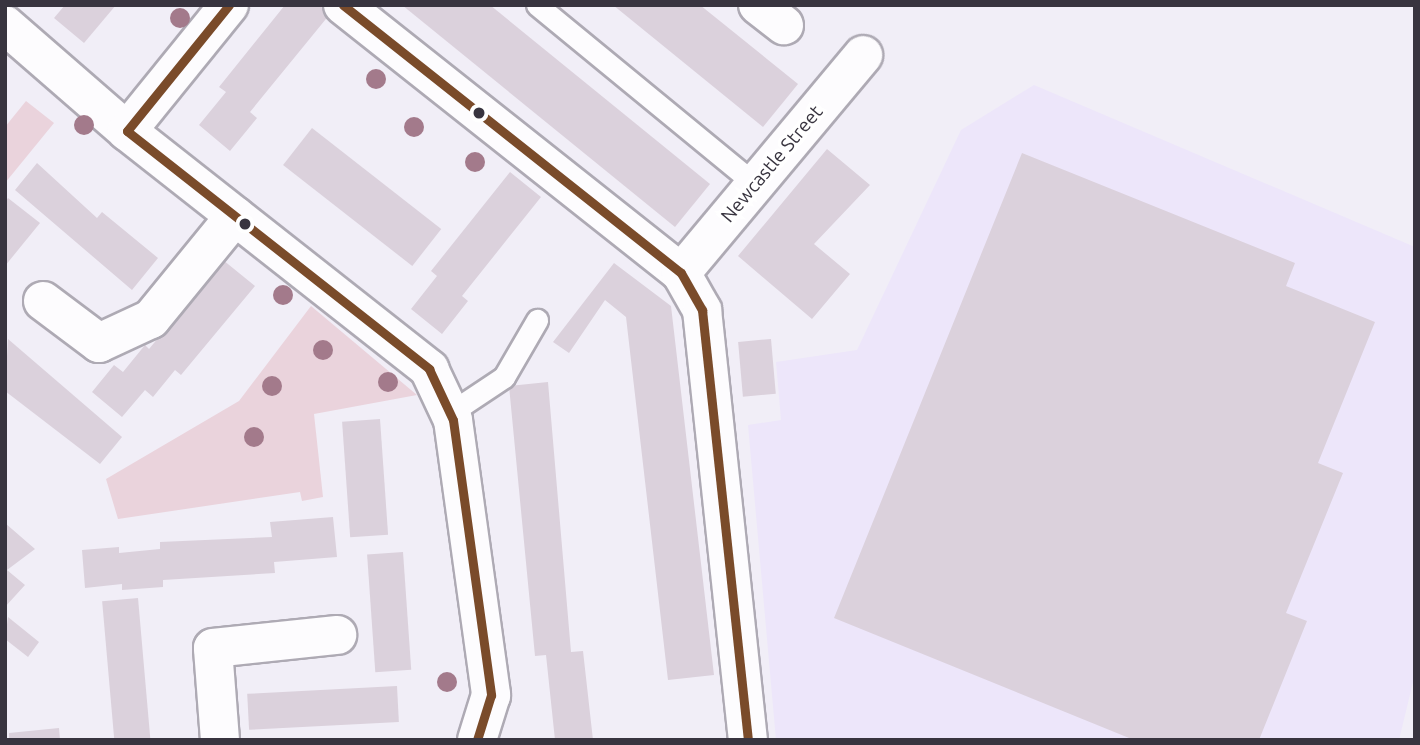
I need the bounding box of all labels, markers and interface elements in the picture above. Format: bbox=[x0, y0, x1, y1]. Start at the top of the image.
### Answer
street label: Newcastle Street bbox=[716, 101, 828, 227]
unlabelled marker bbox=[472, 106, 486, 120]
unlabelled marker bbox=[238, 217, 252, 231]

